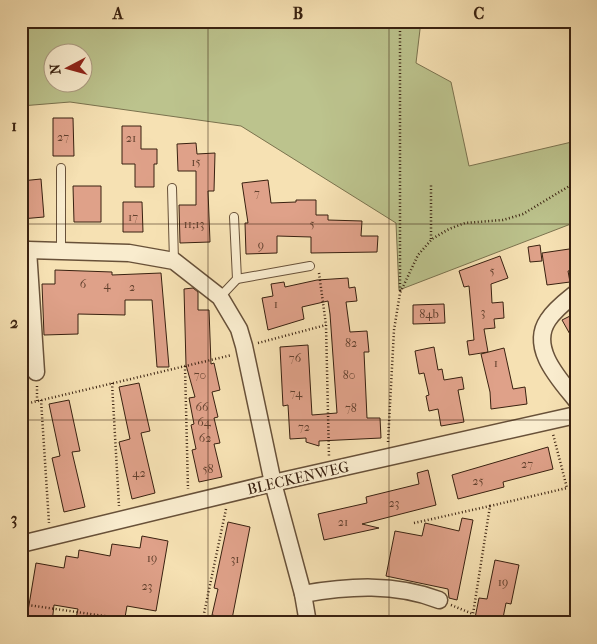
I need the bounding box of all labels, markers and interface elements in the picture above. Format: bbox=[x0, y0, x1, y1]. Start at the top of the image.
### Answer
text: A bbox=[112, 4, 124, 23]
text: B bbox=[293, 4, 303, 23]
text: C bbox=[474, 4, 485, 23]
north arrow bbox=[42, 42, 92, 92]
text: N bbox=[47, 63, 65, 75]
text: 1 bbox=[11, 116, 17, 135]
house number: 27 bbox=[57, 130, 69, 144]
house number: 21 bbox=[126, 131, 136, 145]
house number: 15 bbox=[191, 155, 201, 169]
house number: 7 bbox=[254, 186, 260, 200]
house number: 17 bbox=[128, 210, 138, 224]
house number: 11;13 bbox=[184, 217, 204, 231]
house number: 5 bbox=[309, 217, 315, 231]
house number: 9 bbox=[258, 238, 264, 252]
house number: 5 bbox=[489, 264, 495, 278]
house number: 6 bbox=[80, 277, 87, 291]
house number: 4 bbox=[103, 278, 111, 292]
house number: 2 bbox=[129, 280, 135, 294]
house number: 1 bbox=[274, 297, 278, 311]
house number: 3 bbox=[481, 305, 486, 319]
house number: 84b bbox=[419, 307, 439, 321]
text: 2 bbox=[10, 313, 18, 332]
house number: 82 bbox=[345, 336, 357, 350]
house number: 76 bbox=[289, 351, 302, 365]
house number: 1 bbox=[494, 356, 498, 370]
house number: 70 bbox=[194, 368, 206, 382]
house number: 80 bbox=[343, 368, 355, 382]
house number: 74 bbox=[290, 386, 303, 400]
house number: 66 bbox=[196, 400, 209, 414]
house number: 78 bbox=[345, 401, 357, 415]
house number: 64 bbox=[197, 415, 212, 429]
house number: 72 bbox=[298, 420, 310, 434]
house number: 62 bbox=[199, 431, 211, 445]
street label: BLECKENWEG bbox=[245, 457, 351, 498]
house number: 27 bbox=[521, 457, 533, 471]
house number: 58 bbox=[202, 462, 214, 476]
house number: 42 bbox=[132, 466, 146, 480]
house number: 25 bbox=[472, 474, 484, 488]
house number: 23 bbox=[388, 496, 400, 510]
text: 3 bbox=[11, 509, 17, 529]
house number: 21 bbox=[338, 515, 348, 529]
house number: 19 bbox=[147, 551, 157, 565]
house number: 31 bbox=[230, 552, 240, 566]
house number: 19 bbox=[498, 575, 508, 589]
house number: 23 bbox=[141, 579, 153, 593]

